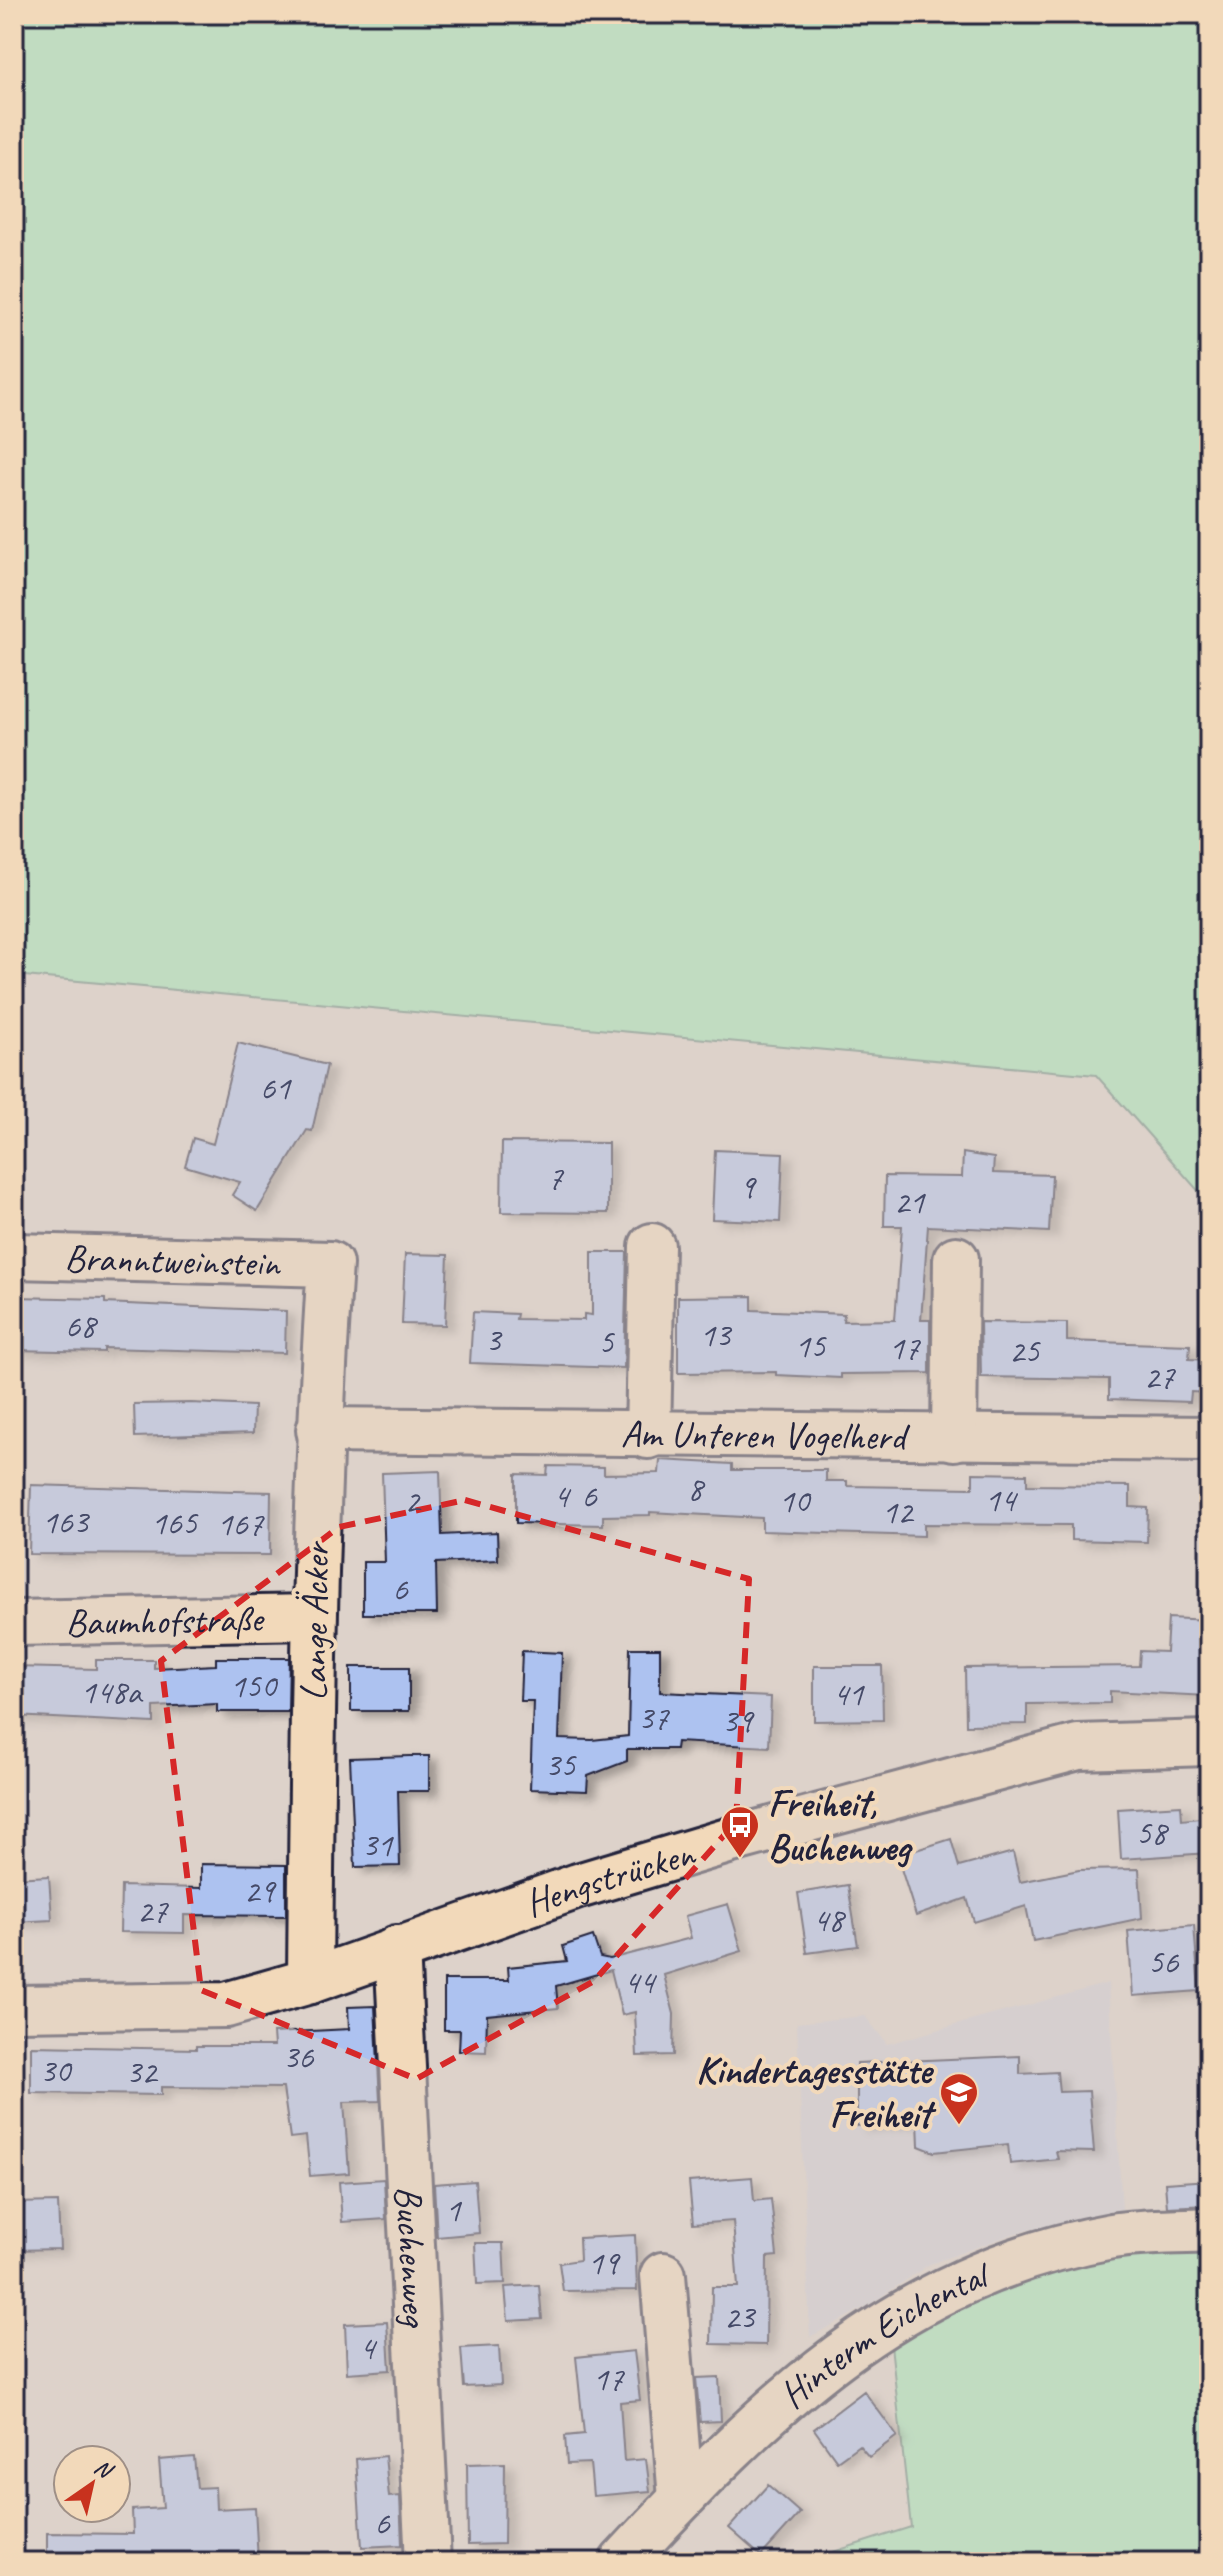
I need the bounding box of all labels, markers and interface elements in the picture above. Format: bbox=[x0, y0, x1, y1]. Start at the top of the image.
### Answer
house number: 61 bbox=[260, 1066, 292, 1109]
house number: 7 bbox=[547, 1156, 564, 1199]
house number: 9 bbox=[739, 1165, 757, 1208]
house number: 21 bbox=[894, 1180, 926, 1223]
street label: Branntweinstein bbox=[64, 1234, 282, 1287]
house number: 68 bbox=[65, 1304, 99, 1347]
house number: 13 bbox=[700, 1313, 733, 1356]
house number: 3 bbox=[485, 1318, 503, 1361]
house number: 5 bbox=[598, 1320, 615, 1363]
house number: 15 bbox=[795, 1324, 827, 1367]
house number: 17 bbox=[889, 1326, 921, 1369]
house number: 25 bbox=[1009, 1329, 1041, 1372]
house number: 27 bbox=[1144, 1355, 1176, 1398]
street label: Am Unteren Vogelherd bbox=[621, 1410, 911, 1460]
house number: 8 bbox=[687, 1467, 706, 1510]
house number: 4 bbox=[553, 1474, 572, 1517]
house number: 6 bbox=[581, 1474, 598, 1517]
house number: 14 bbox=[985, 1478, 1019, 1521]
house number: 2 bbox=[404, 1479, 422, 1522]
house number: 10 bbox=[779, 1479, 812, 1522]
house number: 12 bbox=[882, 1490, 915, 1533]
house number: 163 bbox=[42, 1500, 91, 1543]
house number: 165 bbox=[151, 1501, 199, 1544]
house number: 167 bbox=[217, 1502, 265, 1545]
street label: Lange Äcker bbox=[290, 1540, 339, 1701]
house number: 6 bbox=[392, 1567, 409, 1610]
street label: Baumhofstraße bbox=[65, 1595, 265, 1646]
house number: 150 bbox=[230, 1664, 279, 1707]
house number: 148a bbox=[81, 1670, 144, 1713]
house number: 41 bbox=[833, 1672, 865, 1715]
house number: 37 bbox=[638, 1696, 670, 1739]
house number: 39 bbox=[722, 1699, 755, 1742]
house number: 35 bbox=[545, 1743, 577, 1786]
place label: Freiheit, Buchenweg bbox=[768, 1780, 913, 1871]
bus stop icon: Freiheit, Buchenweg bbox=[719, 1804, 761, 1859]
house number: 58 bbox=[1136, 1811, 1170, 1854]
house number: 31 bbox=[362, 1823, 394, 1866]
street label: Hengstrücken bbox=[518, 1829, 701, 1927]
house number: 29 bbox=[244, 1869, 277, 1912]
house number: 27 bbox=[137, 1889, 169, 1932]
house number: 48 bbox=[813, 1898, 847, 1941]
house number: 56 bbox=[1148, 1940, 1180, 1983]
house number: 44 bbox=[624, 1960, 658, 2003]
house number: 36 bbox=[283, 2035, 315, 2078]
place label: Kindertagesstätte Freiheit bbox=[696, 2047, 936, 2138]
house number: 30 bbox=[40, 2049, 73, 2092]
house number: 32 bbox=[126, 2050, 159, 2093]
school or university icon: Kindertagesstätte Freiheit bbox=[938, 2071, 980, 2126]
street label: Buchenweg bbox=[385, 2185, 439, 2329]
house number: 1 bbox=[445, 2188, 462, 2231]
house number: 19 bbox=[588, 2241, 621, 2284]
street label: Hinterm Eichental bbox=[770, 2250, 999, 2418]
house number: 23 bbox=[724, 2295, 757, 2338]
house number: 4 bbox=[359, 2326, 378, 2369]
house number: 17 bbox=[593, 2357, 625, 2400]
north arrow bbox=[52, 2444, 132, 2524]
text: N bbox=[89, 2453, 119, 2486]
house number: 6 bbox=[374, 2501, 391, 2544]

